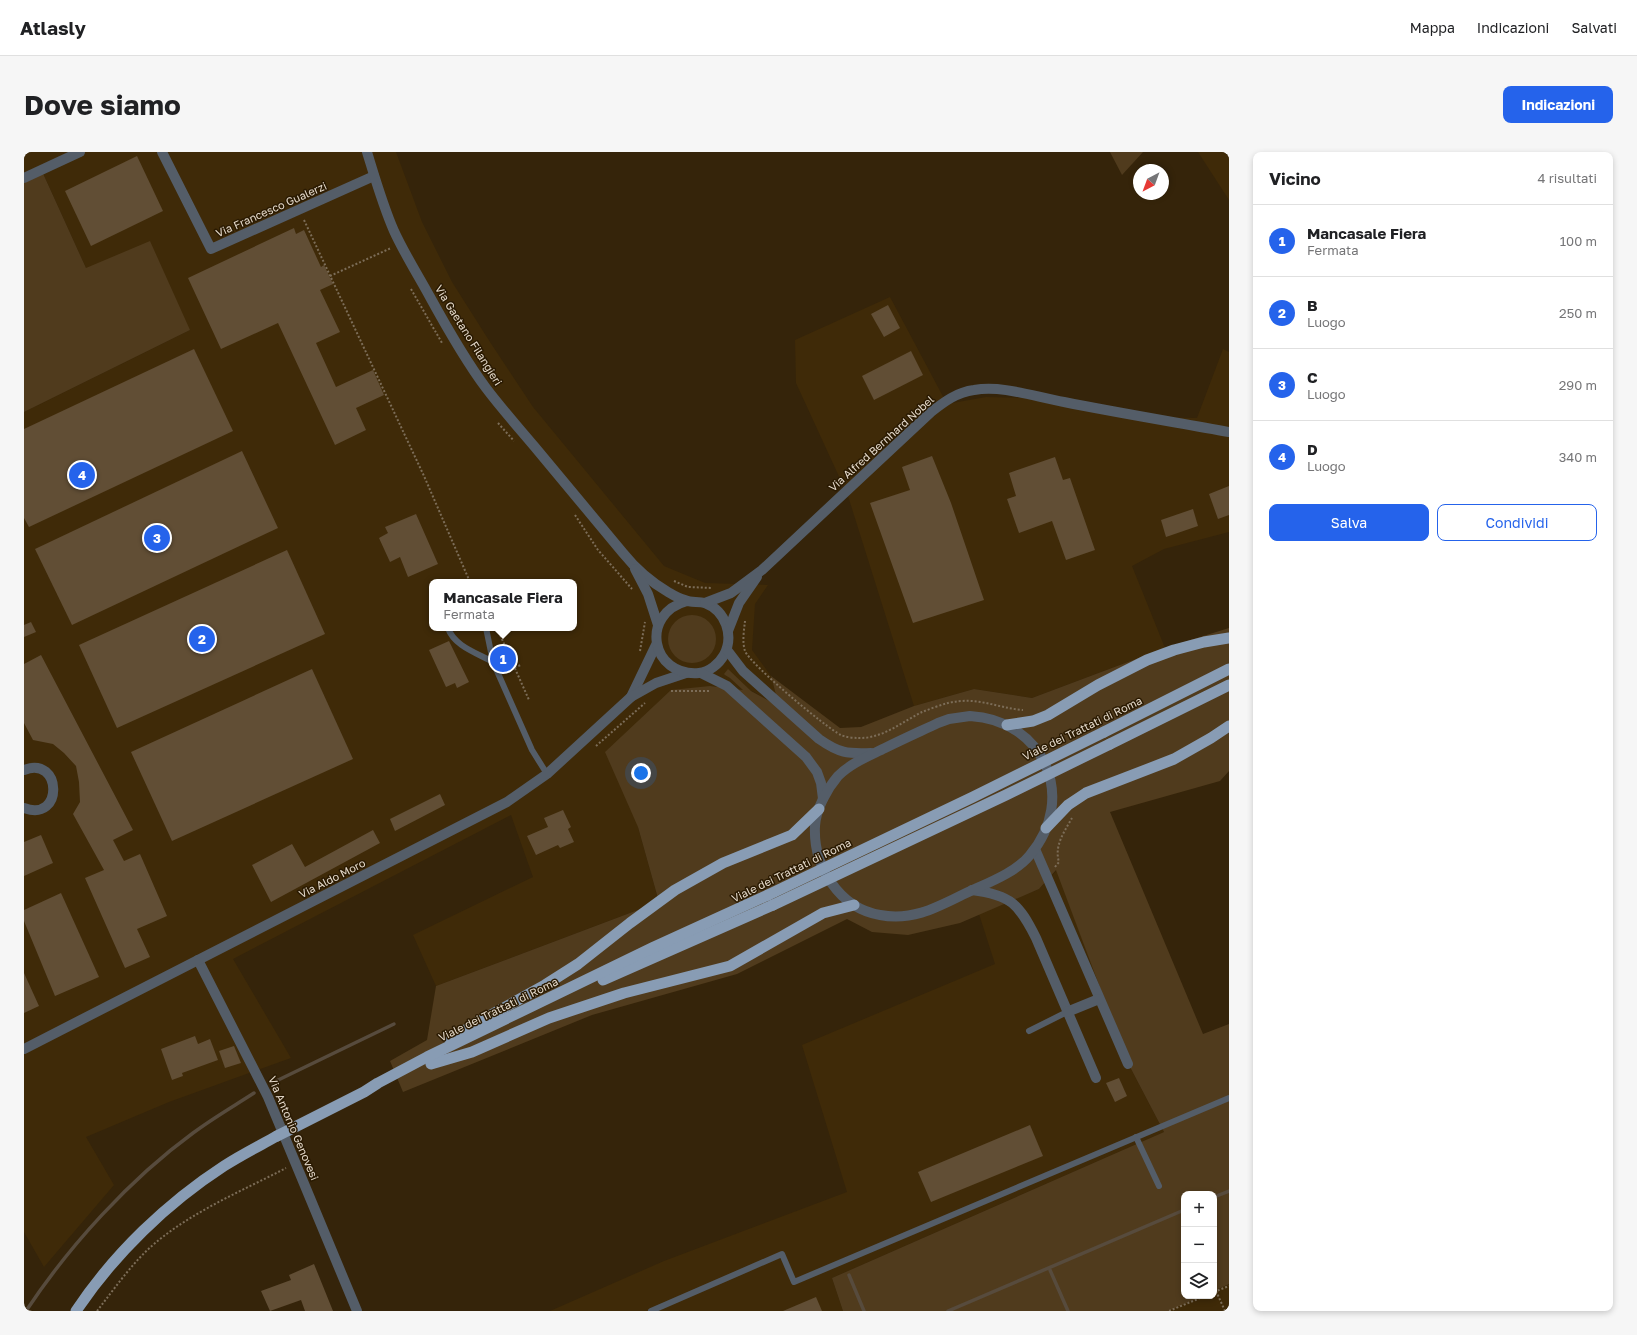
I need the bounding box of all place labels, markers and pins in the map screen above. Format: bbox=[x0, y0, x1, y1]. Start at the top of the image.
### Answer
pin: 4 bbox=[69, 460, 95, 490]
pin: 3 bbox=[144, 523, 170, 553]
pin: 2 bbox=[189, 624, 215, 654]
pin: 1 bbox=[490, 644, 516, 674]

